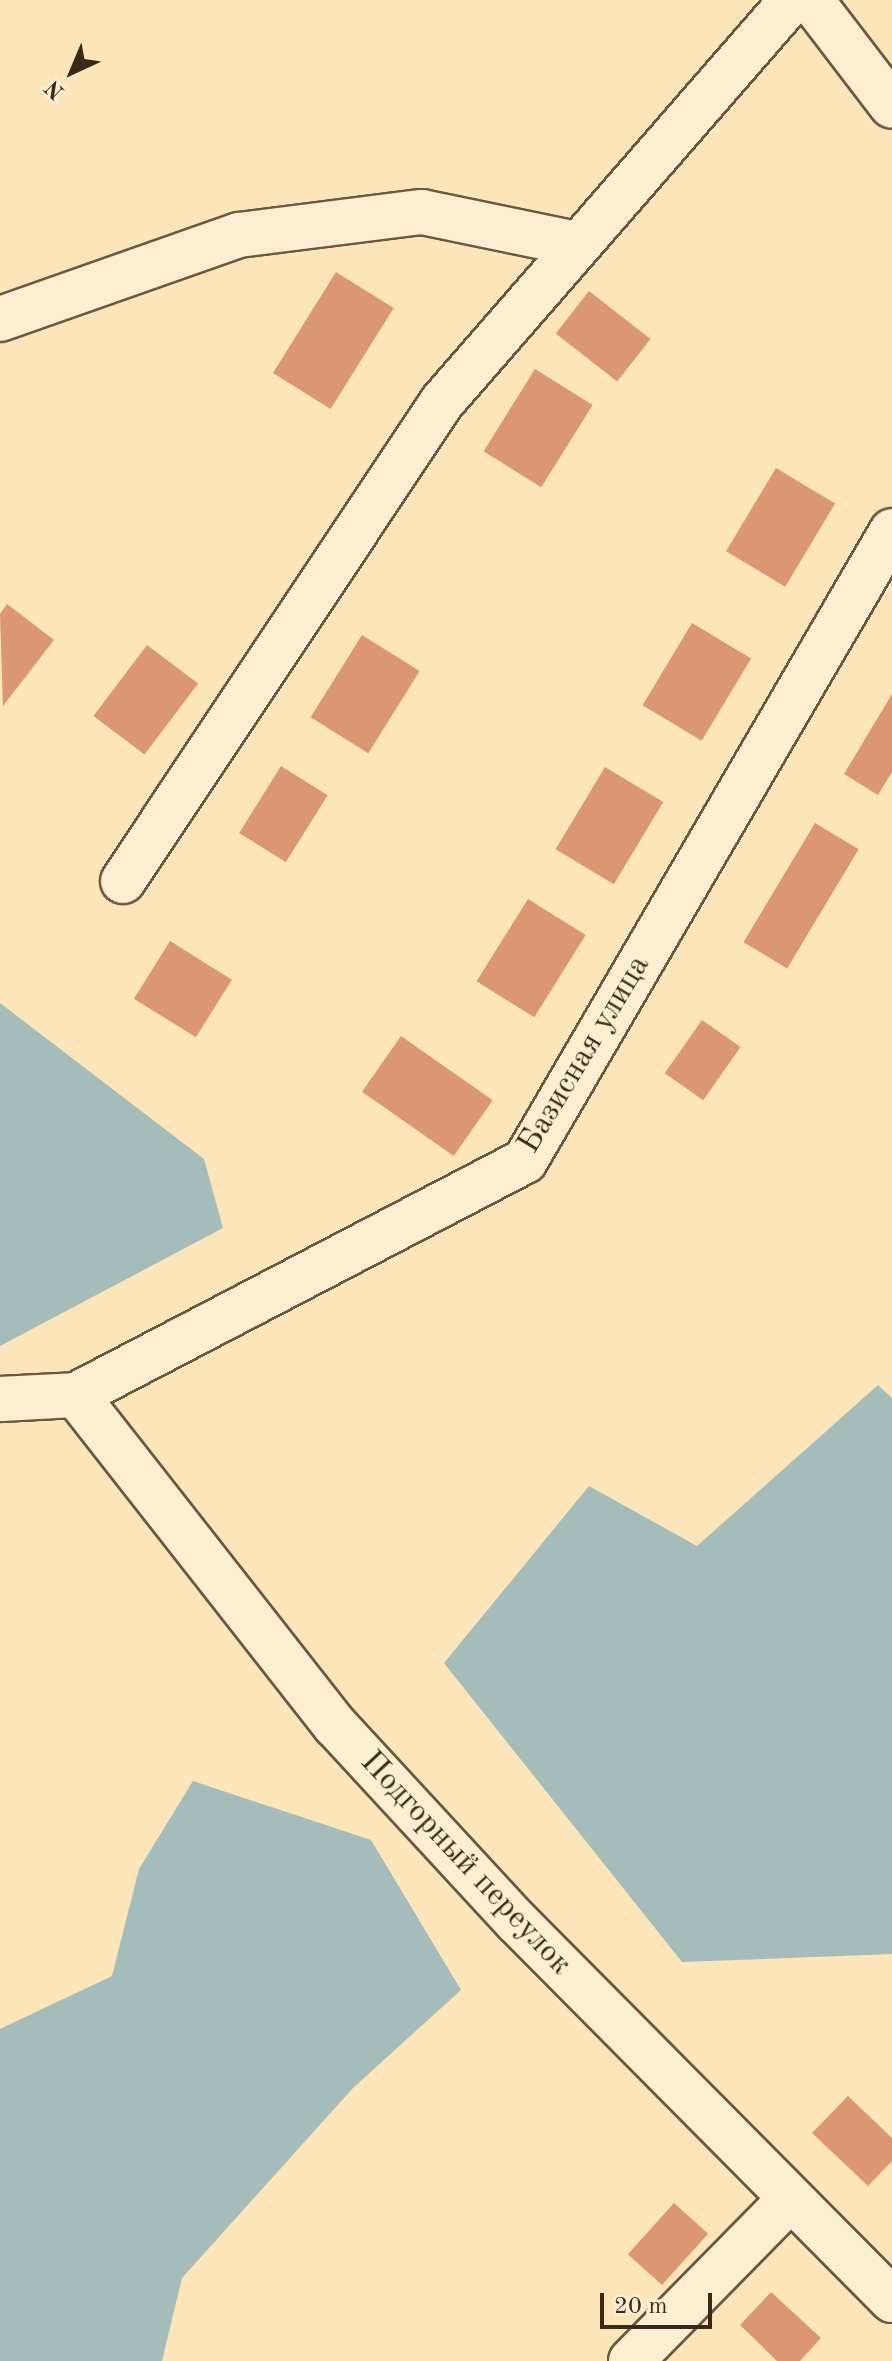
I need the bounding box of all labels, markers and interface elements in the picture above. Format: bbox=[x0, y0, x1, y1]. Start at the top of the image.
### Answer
north arrow bbox=[32, 32, 112, 112]
text: N bbox=[42, 76, 69, 103]
street label: Базисная улица bbox=[511, 949, 659, 1161]
street label: Подгорный переулок bbox=[351, 1744, 579, 1984]
scale bar bbox=[604, 2277, 716, 2327]
text: 20 m bbox=[614, 2295, 668, 2319]

